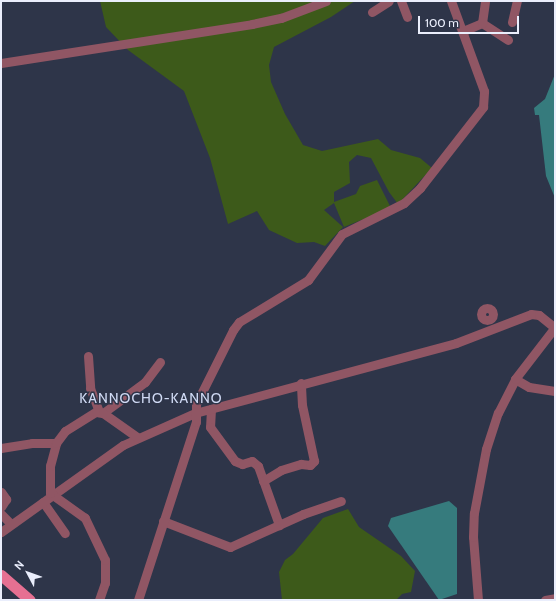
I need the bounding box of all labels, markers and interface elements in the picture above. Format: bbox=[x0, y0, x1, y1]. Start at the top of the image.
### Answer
scale bar bbox=[420, 8, 521, 34]
text: 100 m bbox=[425, 15, 459, 30]
district label: KANNOCHO-KANNO bbox=[79, 390, 223, 406]
north arrow bbox=[8, 553, 48, 593]
text: N bbox=[11, 558, 27, 573]

